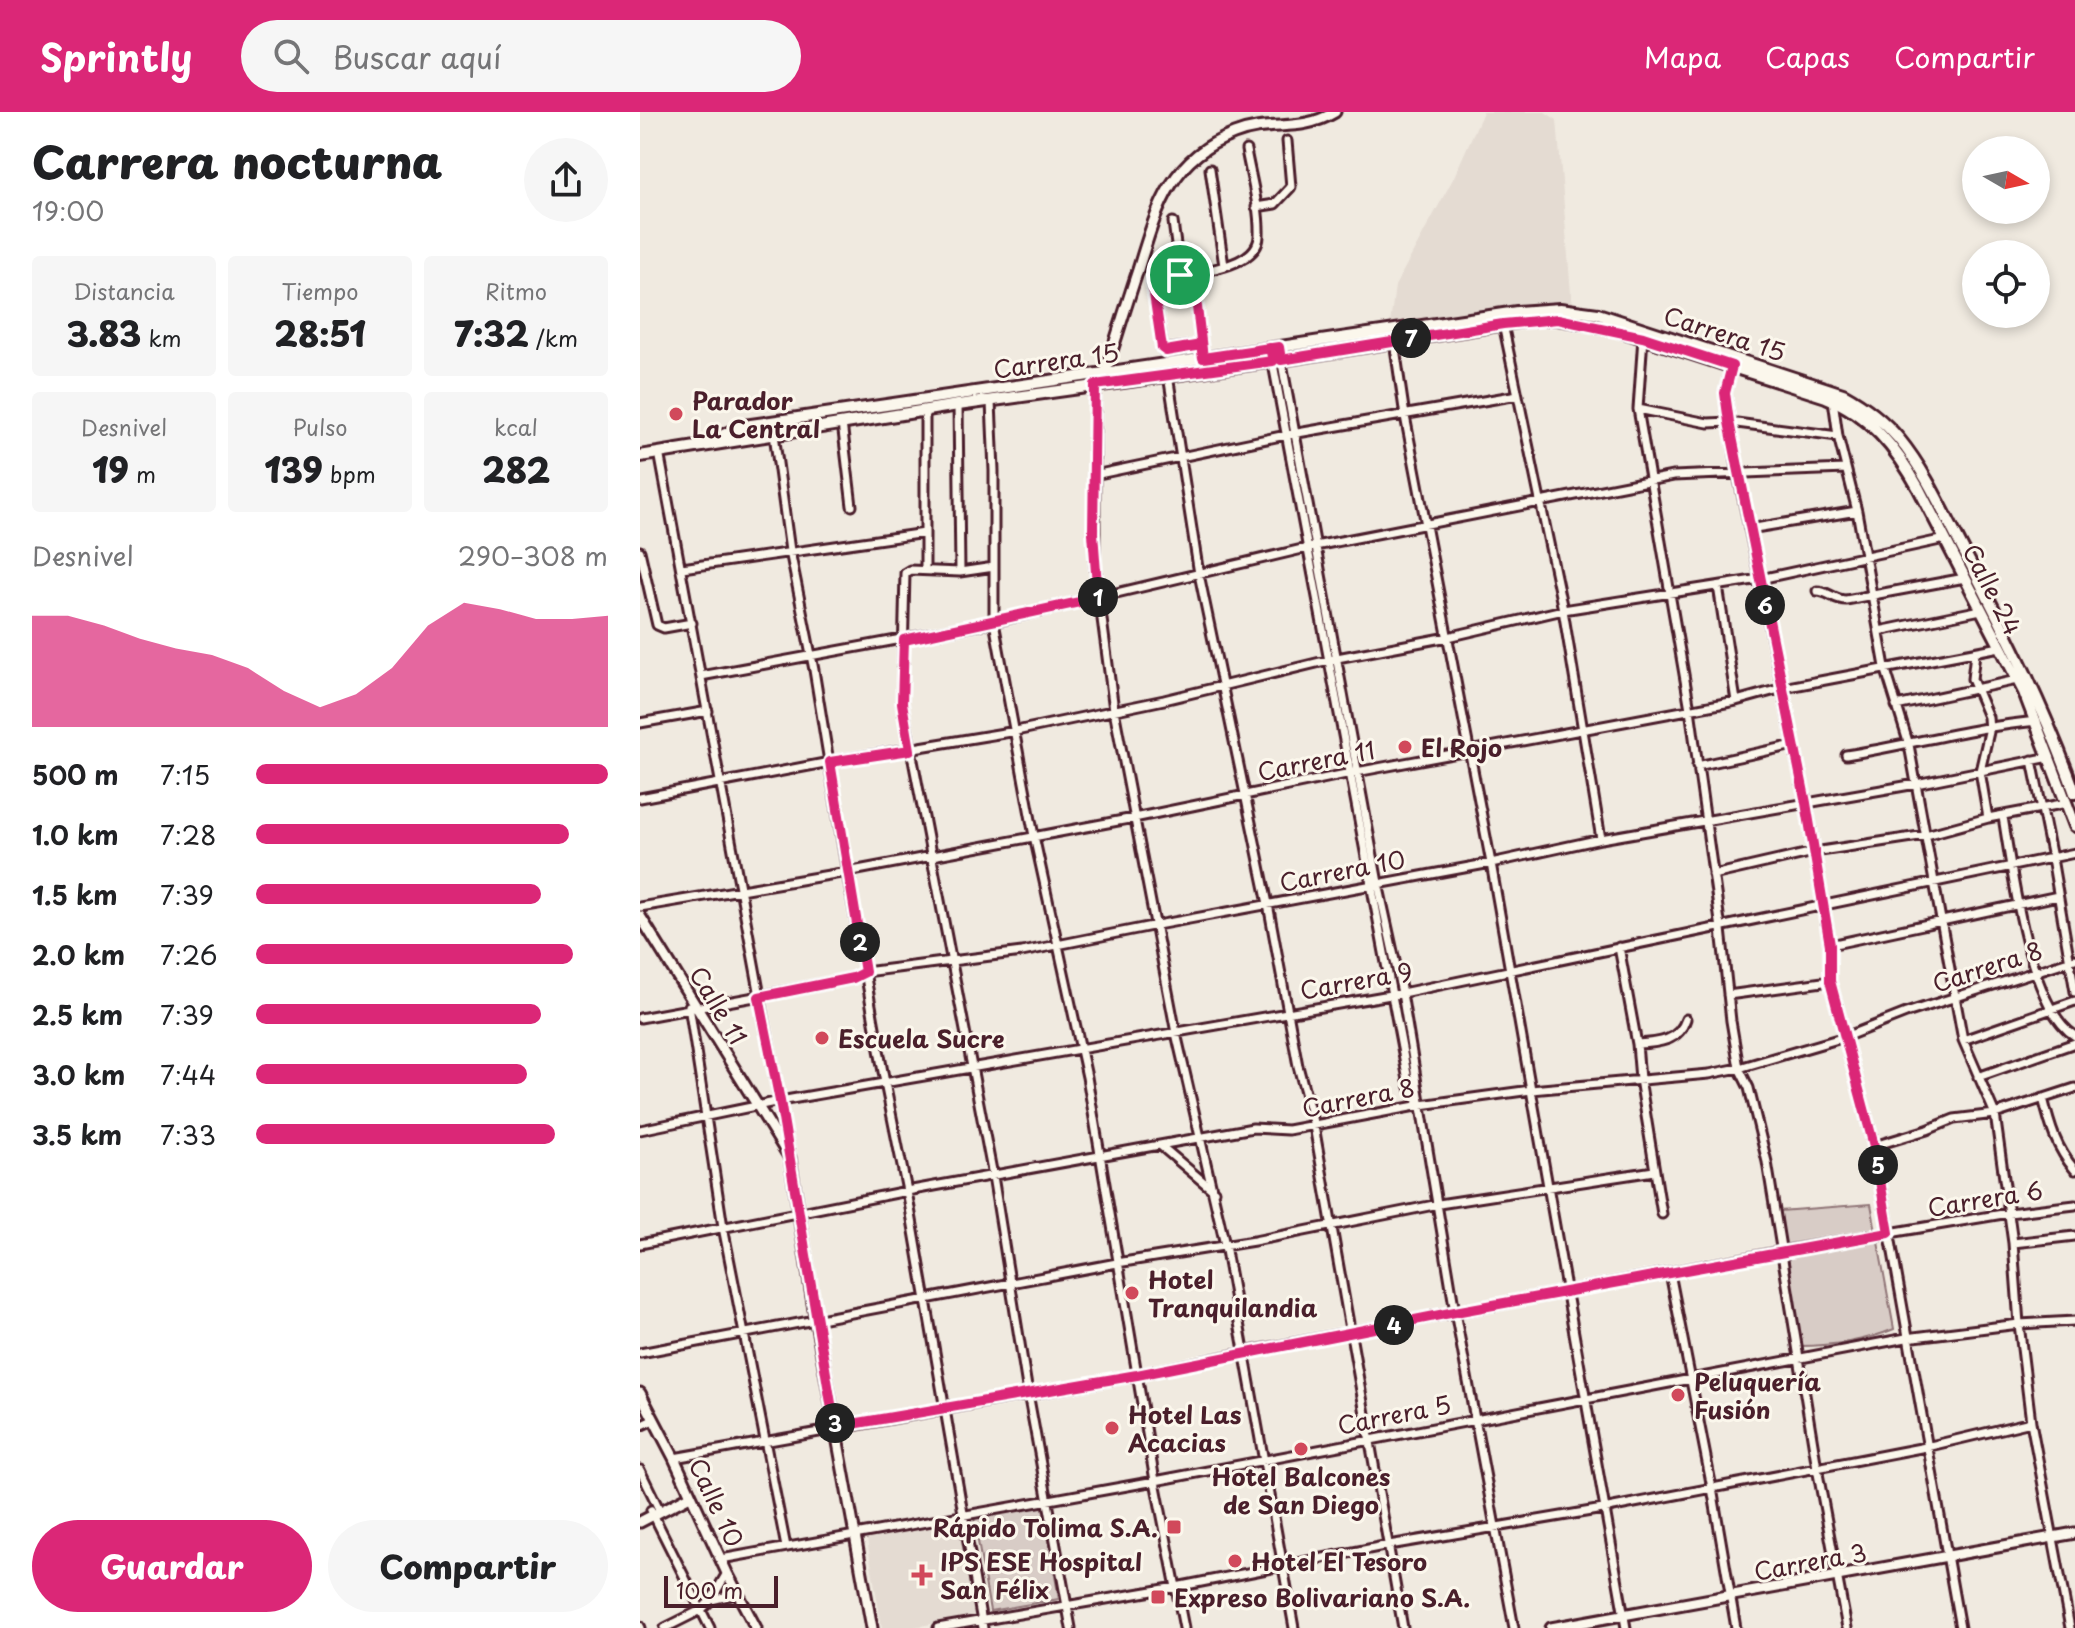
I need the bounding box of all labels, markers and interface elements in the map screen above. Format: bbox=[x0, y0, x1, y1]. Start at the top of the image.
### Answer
search box bbox=[241, 20, 801, 92]
text: Sprintly bbox=[40, 28, 193, 85]
icon: search bbox=[269, 34, 313, 78]
text: Buscar aquí bbox=[333, 34, 501, 79]
text: Mapa bbox=[1644, 35, 1721, 78]
text: Capas bbox=[1765, 35, 1850, 78]
text: Compartir bbox=[1894, 35, 2035, 78]
text: Carrera nocturna bbox=[32, 128, 443, 194]
north arrow bbox=[1962, 136, 2050, 224]
map controls bbox=[1962, 136, 2050, 328]
button: share bbox=[524, 138, 608, 222]
text: 19:00 bbox=[32, 191, 104, 230]
button: locate bbox=[1962, 240, 2050, 328]
pin bbox=[1146, 241, 1214, 309]
icon: arrive bbox=[1158, 253, 1202, 297]
text: Distancia bbox=[73, 274, 175, 307]
text: Tiempo bbox=[281, 274, 359, 307]
text: Ritmo bbox=[485, 274, 547, 307]
street label: Carrera 15 bbox=[1659, 296, 1791, 370]
text: 3.83 bbox=[66, 307, 141, 359]
text: 28:51 bbox=[274, 307, 366, 359]
text: 7:32 bbox=[454, 307, 529, 359]
pin: 7 bbox=[1391, 318, 1431, 358]
text: km bbox=[141, 321, 182, 354]
text: /km bbox=[529, 321, 578, 354]
text: 7 bbox=[1405, 321, 1417, 354]
street label: Carrera 15 bbox=[991, 333, 1121, 387]
place label: Parador La Central bbox=[692, 382, 820, 446]
marker: Parador La Central bbox=[667, 405, 685, 423]
text: Desnivel bbox=[81, 410, 167, 443]
text: Pulso bbox=[292, 410, 348, 443]
text: kcal bbox=[494, 410, 538, 443]
text: 19 bbox=[92, 443, 129, 495]
text: 139 bbox=[264, 443, 323, 495]
text: 282 bbox=[482, 443, 550, 495]
text: m bbox=[129, 457, 156, 490]
text: bpm bbox=[323, 457, 376, 490]
text: Desnivel bbox=[32, 536, 133, 575]
text: 290–308 m bbox=[458, 536, 608, 575]
street label: Calle 24 bbox=[1955, 537, 2031, 641]
pin: 1 bbox=[1078, 577, 1118, 617]
text: 1 bbox=[1093, 580, 1103, 613]
pin: 6 bbox=[1745, 585, 1785, 625]
text: 6 bbox=[1757, 588, 1773, 621]
place label: El Rojo bbox=[1421, 729, 1502, 765]
street label: Carrera 11 bbox=[1254, 731, 1378, 789]
marker: El Rojo bbox=[1396, 738, 1414, 756]
text: 500 m bbox=[32, 755, 118, 794]
text: 7:15 bbox=[160, 755, 210, 794]
text: 1.0 km bbox=[32, 815, 119, 854]
text: 7:28 bbox=[160, 815, 216, 854]
street label: Carrera 10 bbox=[1276, 840, 1408, 900]
text: 1.5 km bbox=[32, 875, 118, 914]
text: 7:39 bbox=[160, 875, 214, 914]
pin: 2 bbox=[840, 922, 880, 962]
text: 2 bbox=[852, 925, 868, 958]
street label: Carrera 8 bbox=[1927, 931, 2047, 1001]
text: 2.0 km bbox=[32, 935, 125, 974]
text: 7:26 bbox=[160, 935, 218, 974]
street label: Carrera 9 bbox=[1297, 952, 1415, 1008]
street label: Calle 11 bbox=[681, 959, 757, 1051]
text: 2.5 km bbox=[32, 995, 123, 1034]
text: 7:39 bbox=[160, 995, 214, 1034]
place label: Escuela Sucre bbox=[838, 1020, 1004, 1056]
marker: Escuela Sucre bbox=[813, 1029, 831, 1047]
text: 3.0 km bbox=[32, 1055, 125, 1094]
text: 7:44 bbox=[160, 1055, 216, 1094]
street label: Carrera 8 bbox=[1299, 1068, 1417, 1126]
text: 3.5 km bbox=[32, 1115, 122, 1154]
text: 7:33 bbox=[160, 1115, 216, 1154]
pin: 5 bbox=[1858, 1145, 1898, 1185]
text: 5 bbox=[1871, 1148, 1885, 1181]
street label: Carrera 6 bbox=[1925, 1171, 2045, 1225]
place label: Hotel Tranquilandia bbox=[1148, 1261, 1318, 1325]
marker: Hotel Tranquilandia bbox=[1123, 1284, 1141, 1302]
pin: 4 bbox=[1374, 1305, 1414, 1345]
text: 4 bbox=[1387, 1308, 1401, 1341]
place label: Peluquería Fusión bbox=[1694, 1363, 1821, 1427]
street label: Carrera 5 bbox=[1334, 1385, 1454, 1443]
marker: Peluquería Fusión bbox=[1669, 1386, 1687, 1404]
place label: Hotel Las Acacias bbox=[1128, 1396, 1242, 1460]
pin: 3 bbox=[815, 1403, 855, 1443]
text: 3 bbox=[828, 1406, 842, 1439]
marker: Hotel Las Acacias bbox=[1103, 1419, 1121, 1437]
marker: Hotel Balcones de San Diego bbox=[1292, 1440, 1310, 1458]
street label: Calle 10 bbox=[681, 1452, 753, 1552]
place label: Hotel Balcones de San Diego bbox=[1211, 1458, 1391, 1522]
place label: Rápido Tolima S.A. bbox=[933, 1509, 1158, 1545]
marker: Rápido Tolima S.A. bbox=[1165, 1518, 1183, 1536]
button: Guardar bbox=[32, 1520, 312, 1612]
button: Compartir bbox=[328, 1520, 608, 1612]
street label: Carrera 3 bbox=[1751, 1533, 1869, 1589]
place label: IPS ESE Hospital San Félix bbox=[940, 1543, 1142, 1607]
place label: Hotel El Tesoro bbox=[1251, 1543, 1427, 1579]
marker: Hotel El Tesoro bbox=[1226, 1552, 1244, 1570]
marker: IPS ESE Hospital San Félix bbox=[911, 1564, 933, 1586]
scale bar bbox=[664, 1572, 778, 1608]
text: 100 m bbox=[676, 1573, 743, 1606]
place label: Expreso Bolivariano S.A. bbox=[1174, 1579, 1470, 1615]
marker: Expreso Bolivariano S.A. bbox=[1149, 1588, 1167, 1606]

